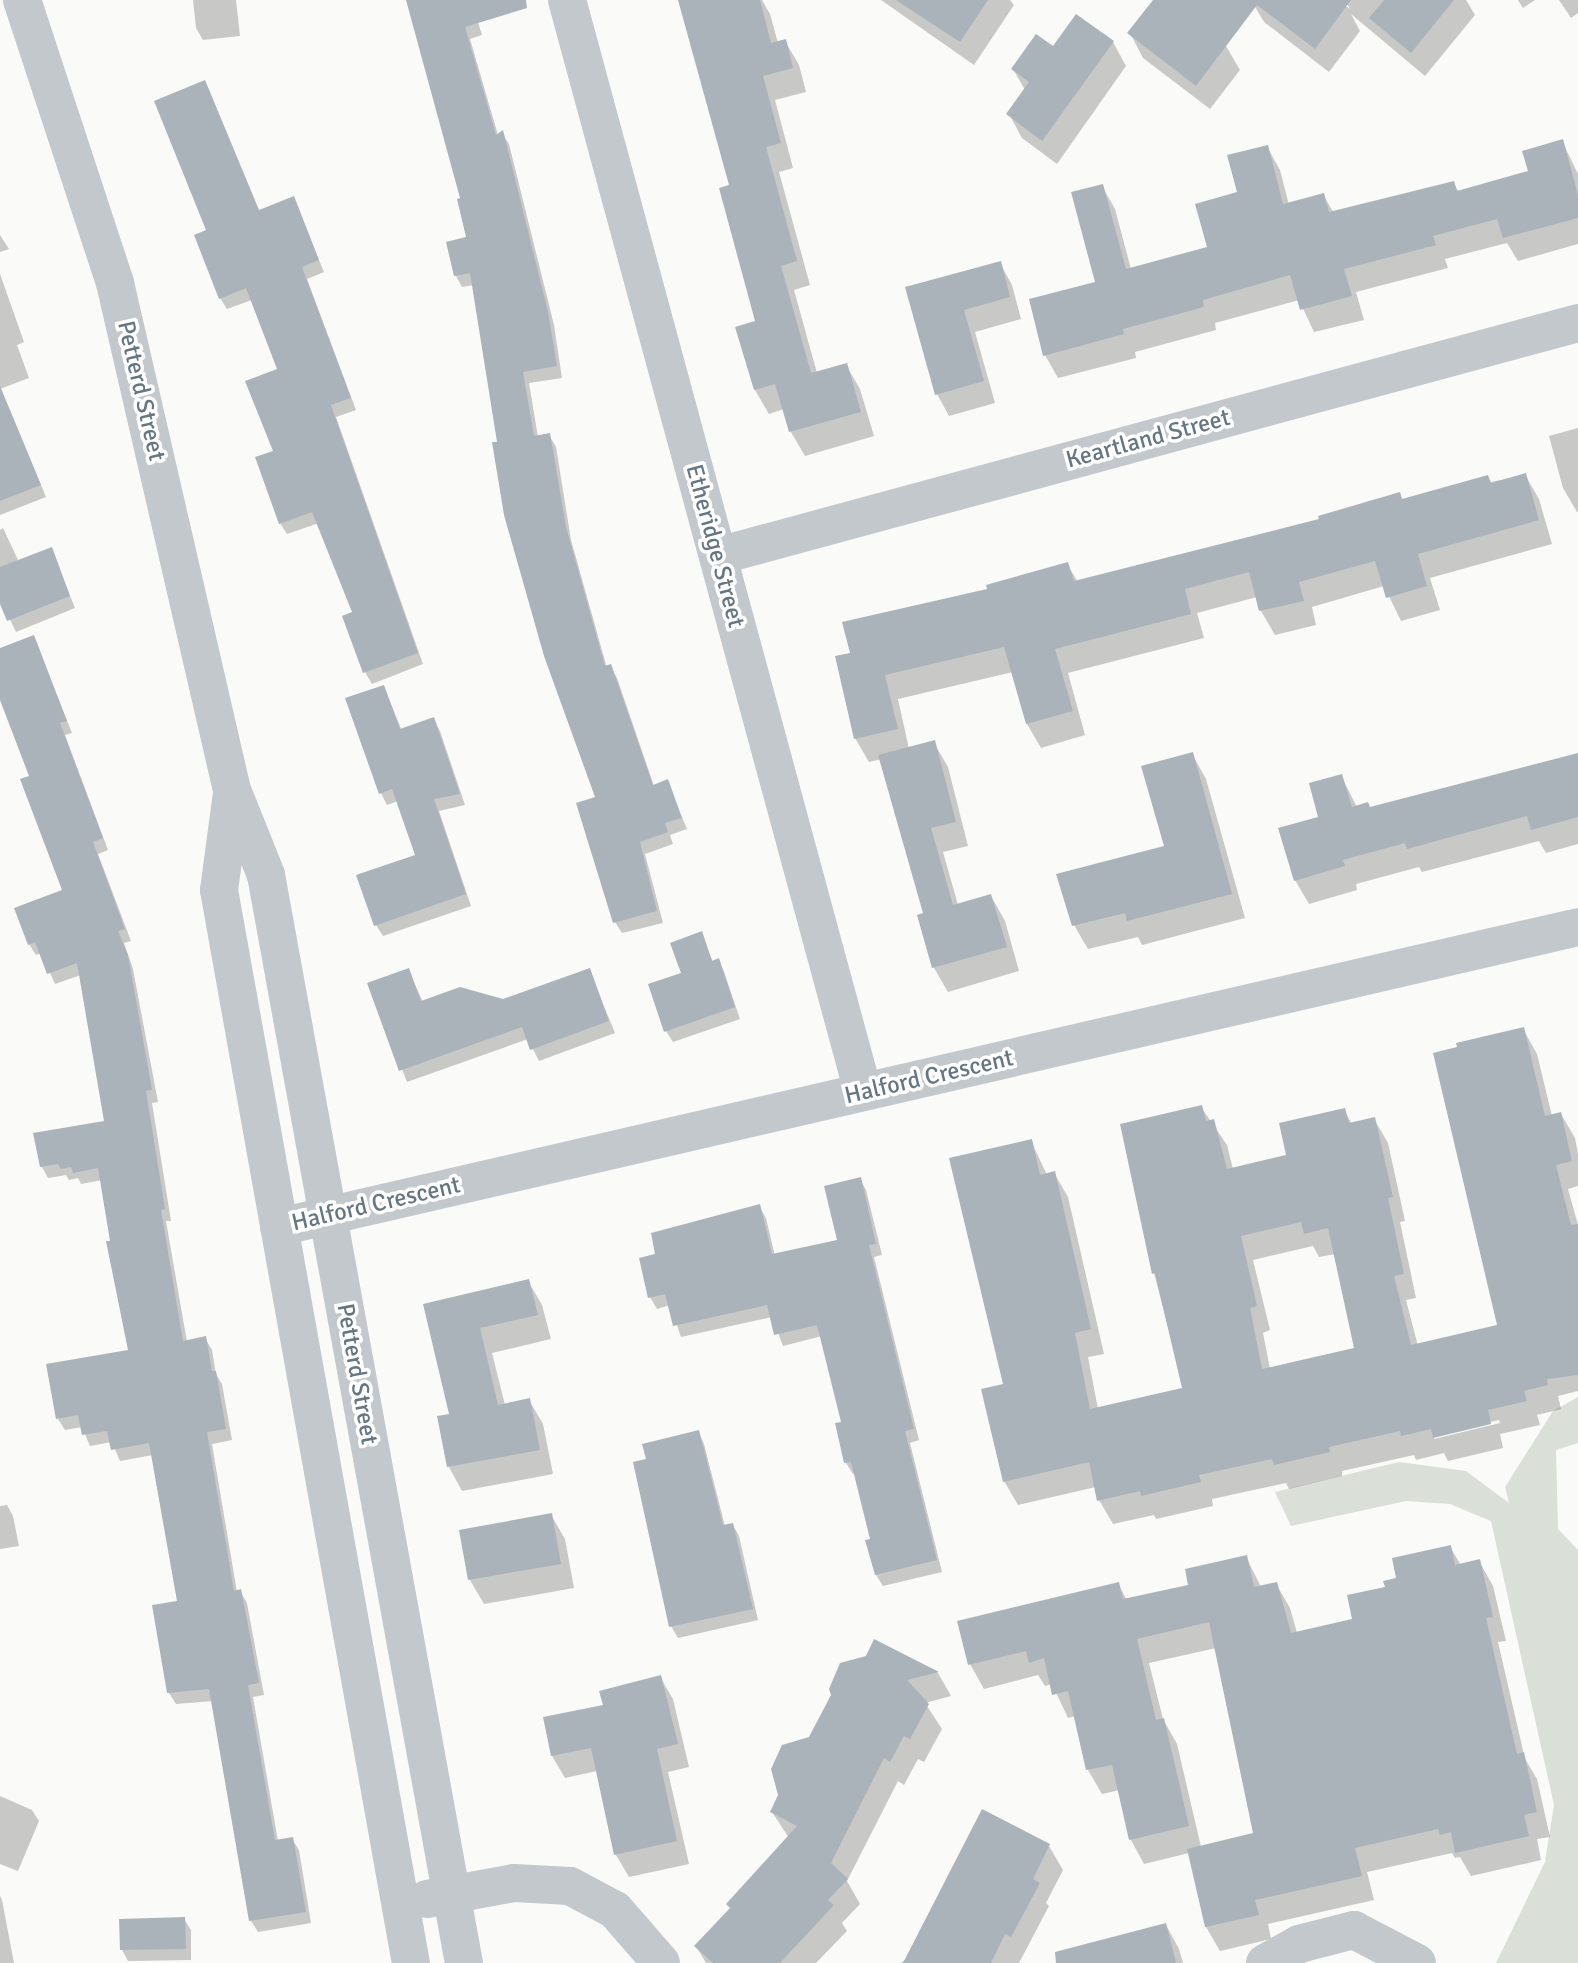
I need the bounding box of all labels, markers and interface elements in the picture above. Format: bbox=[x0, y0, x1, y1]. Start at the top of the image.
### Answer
street label: Petterd Street bbox=[111, 318, 171, 464]
street label: Keartland Street bbox=[1063, 403, 1233, 475]
street label: Etheridge Street bbox=[679, 461, 751, 631]
street label: Halford Crescent bbox=[842, 1044, 1016, 1110]
street label: Halford Crescent bbox=[289, 1171, 463, 1237]
street label: Petterd Street bbox=[330, 1301, 384, 1447]

